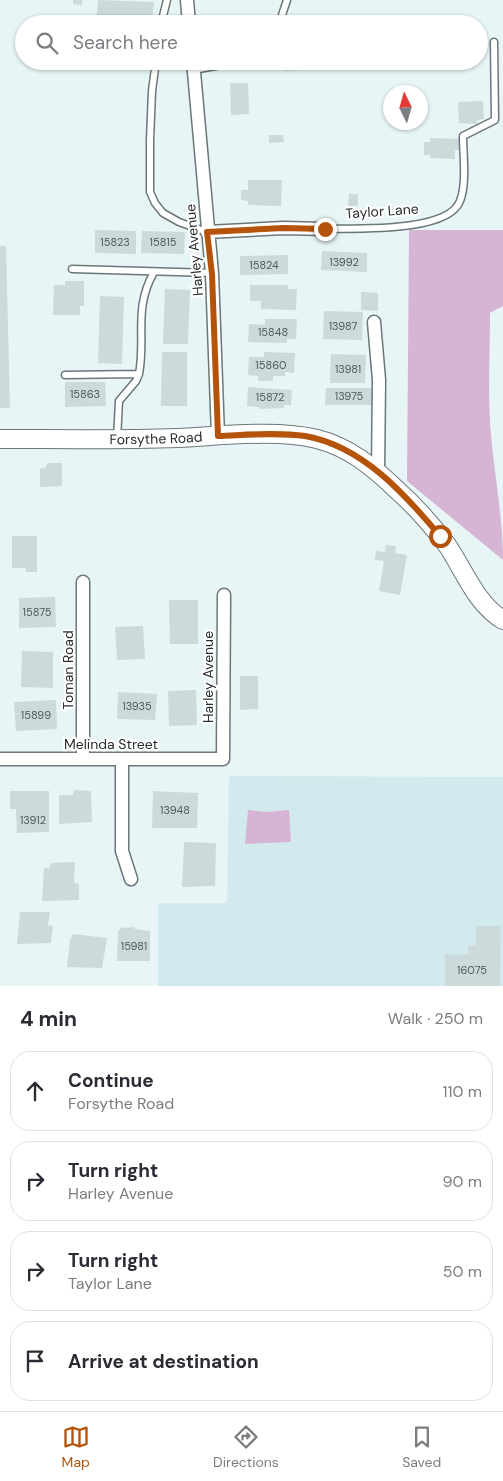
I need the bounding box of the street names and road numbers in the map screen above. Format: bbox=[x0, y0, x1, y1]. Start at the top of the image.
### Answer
street label: Taylor Lane bbox=[345, 199, 419, 223]
street label: Harley Avenue bbox=[181, 203, 207, 297]
street label: Forsythe Road bbox=[109, 428, 203, 448]
street label: Toman Road bbox=[59, 630, 77, 710]
street label: Harley Avenue bbox=[199, 631, 217, 723]
street label: Melinda Street bbox=[64, 735, 158, 753]

